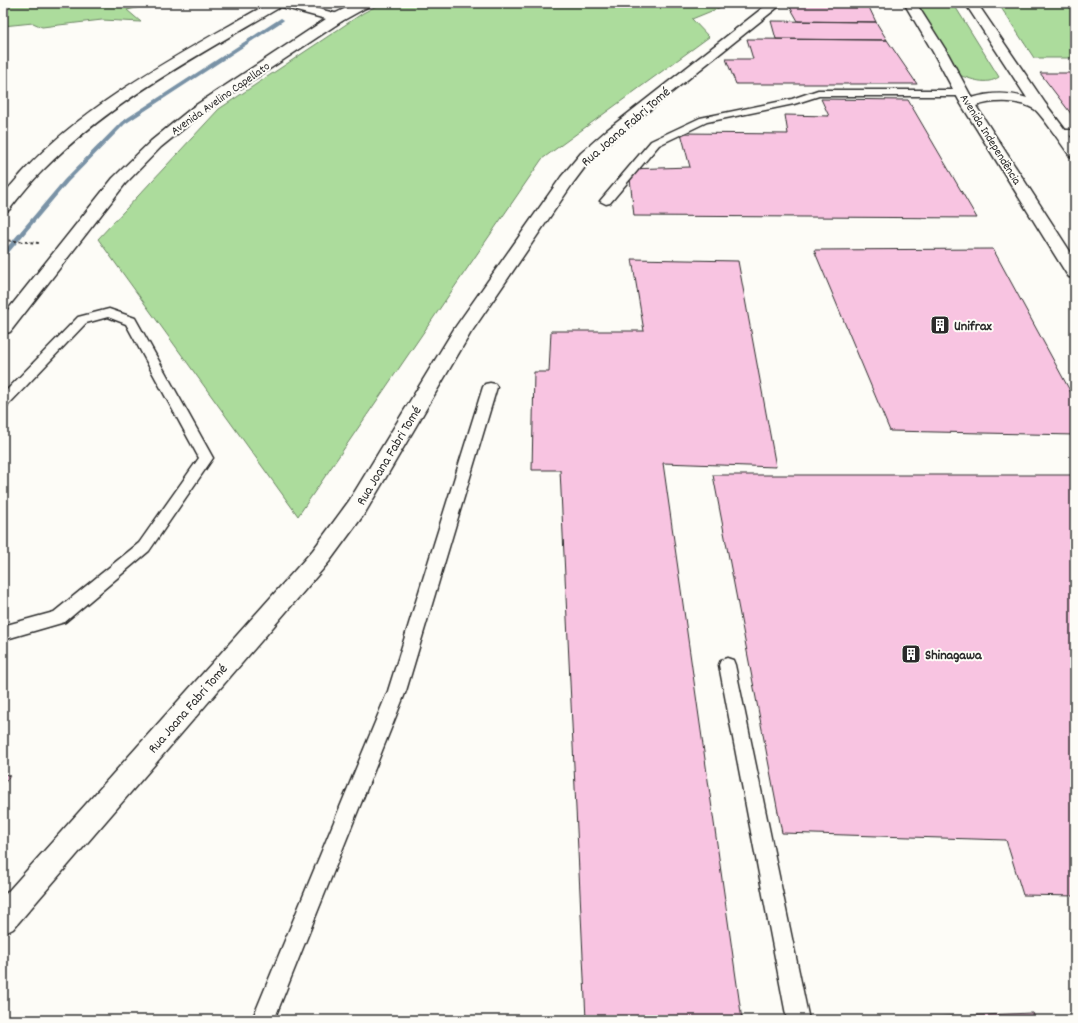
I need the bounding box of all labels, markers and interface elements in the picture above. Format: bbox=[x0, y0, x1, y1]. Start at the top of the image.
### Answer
street label: Avenida Avelino Capellato bbox=[168, 59, 274, 140]
street label: Rua Joana Fabri Tomé bbox=[577, 83, 675, 172]
street label: Avenida Independência bbox=[955, 91, 1025, 189]
building icon: Unifrax bbox=[929, 314, 951, 336]
place label: Unifrax bbox=[954, 317, 992, 337]
street label: Rua Joana Fabri Tomé bbox=[352, 403, 427, 510]
building icon: Shinagawa bbox=[900, 643, 922, 665]
place label: Shinagawa bbox=[925, 646, 983, 666]
street label: Rua Joana Fabri Tomé bbox=[144, 660, 233, 758]

